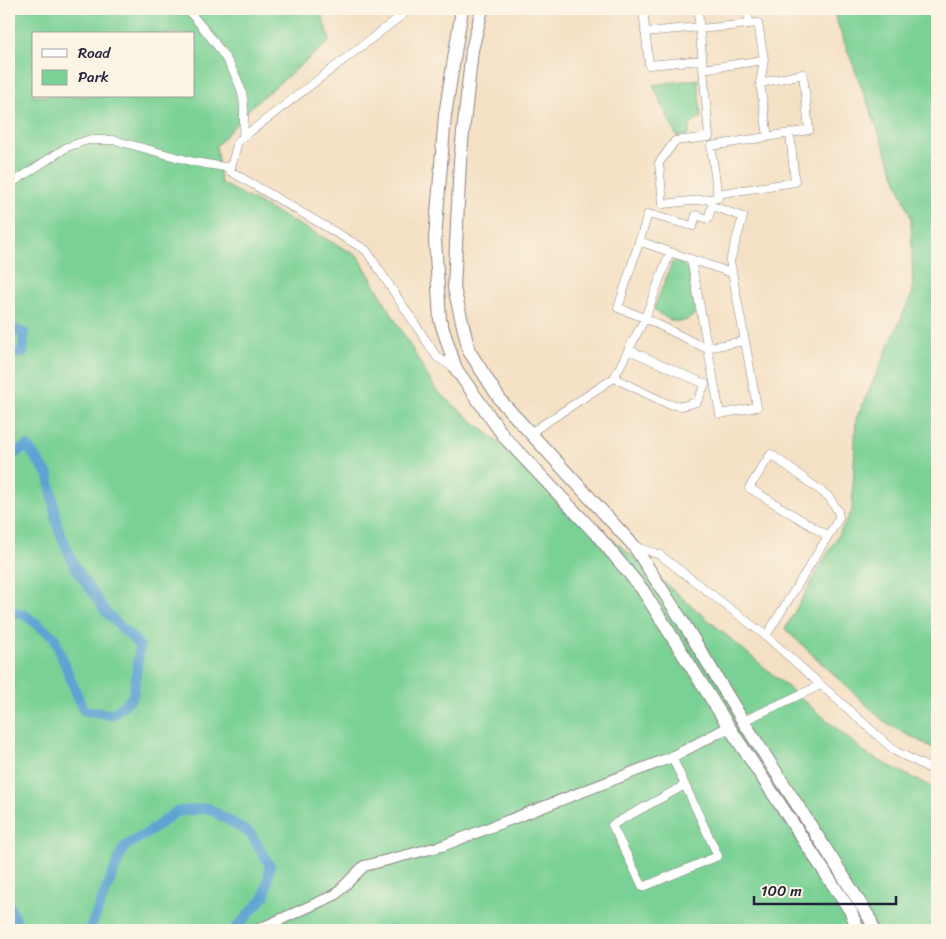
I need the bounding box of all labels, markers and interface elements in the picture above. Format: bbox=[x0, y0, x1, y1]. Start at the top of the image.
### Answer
legend bbox=[32, 32, 195, 98]
text: Road bbox=[78, 40, 111, 66]
text: Park bbox=[78, 64, 109, 90]
scale bar bbox=[754, 874, 896, 906]
text: 100 m bbox=[761, 878, 802, 904]

